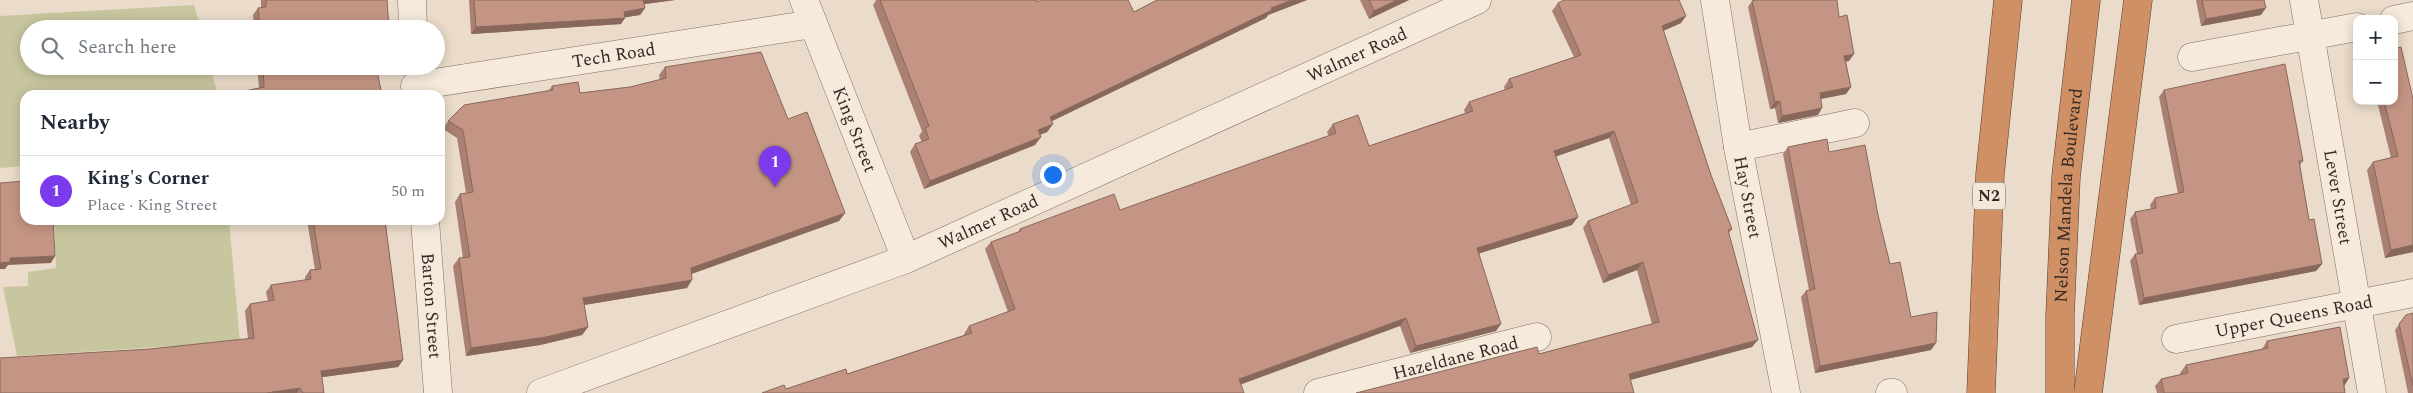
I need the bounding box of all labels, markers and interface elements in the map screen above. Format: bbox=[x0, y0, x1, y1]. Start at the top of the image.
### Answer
map controls bbox=[2353, 15, 2398, 105]
button: + bbox=[2353, 15, 2398, 60]
search box bbox=[20, 20, 445, 75]
street label: Walmer Road bbox=[1302, 20, 1412, 89]
text: Search here bbox=[78, 33, 177, 62]
icon: search bbox=[38, 34, 66, 62]
street label: Tech Road bbox=[570, 35, 657, 75]
button: − bbox=[2353, 60, 2398, 105]
street label: King Street bbox=[826, 82, 884, 176]
street label: Nelson Mandela Boulevard bbox=[2047, 86, 2089, 303]
text: Nearby bbox=[40, 107, 110, 139]
pin: 1 bbox=[759, 146, 791, 187]
street label: Lever Street bbox=[2317, 147, 2360, 247]
street label: Hay Street bbox=[1727, 154, 1769, 241]
your location bbox=[1040, 162, 1066, 188]
text: King's Corner bbox=[87, 164, 209, 193]
text: 1 bbox=[52, 179, 60, 203]
text: 50 m bbox=[391, 179, 425, 203]
road number: N2 bbox=[1973, 182, 2005, 210]
street label: Walmer Road bbox=[933, 187, 1043, 256]
text: Place · King Street bbox=[87, 193, 217, 217]
street label: Barton Street bbox=[414, 252, 449, 360]
street label: Upper Queens Road bbox=[2212, 288, 2375, 345]
street label: Hazeldane Road bbox=[1390, 329, 1521, 387]

